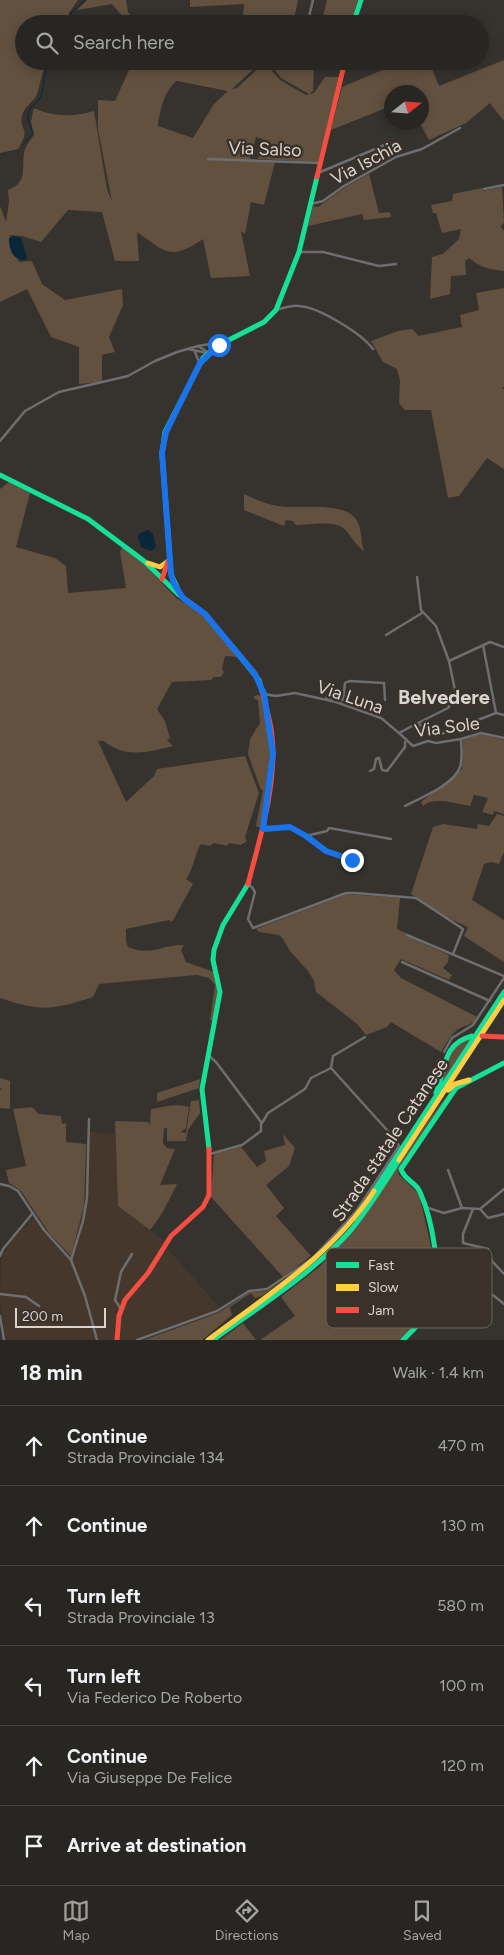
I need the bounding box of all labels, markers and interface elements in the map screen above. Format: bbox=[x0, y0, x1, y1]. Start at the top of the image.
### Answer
search box bbox=[15, 15, 489, 70]
icon: search bbox=[33, 29, 61, 57]
text: Search here bbox=[73, 31, 175, 54]
north arrow bbox=[384, 85, 429, 130]
street label: Via Ischia bbox=[327, 134, 405, 190]
street label: Via Salso bbox=[228, 137, 302, 161]
route start bbox=[208, 334, 231, 357]
street label: Via Luna bbox=[314, 675, 386, 719]
district label: Belvedere bbox=[398, 685, 490, 709]
street label: Via Sole bbox=[413, 712, 481, 742]
route end bbox=[341, 849, 364, 872]
street label: Strada statale Catanese bbox=[327, 1054, 453, 1226]
legend bbox=[326, 1248, 492, 1328]
text: Fast bbox=[368, 1257, 394, 1274]
text: Slow bbox=[368, 1279, 399, 1296]
text: Jam bbox=[368, 1302, 394, 1319]
scale bar bbox=[15, 1305, 106, 1328]
text: 200 m bbox=[22, 1308, 63, 1325]
text: 18 min bbox=[20, 1360, 82, 1385]
text: Walk · 1.4 km bbox=[393, 1363, 484, 1382]
text: Continue bbox=[67, 1425, 147, 1448]
icon: ahead bbox=[20, 1432, 48, 1460]
text: 470 m bbox=[438, 1436, 484, 1455]
text: Strada Provinciale 134 bbox=[67, 1448, 225, 1467]
icon: ahead bbox=[20, 1512, 48, 1540]
text: Continue bbox=[67, 1514, 147, 1537]
text: 130 m bbox=[441, 1516, 484, 1535]
text: Turn left bbox=[67, 1585, 141, 1608]
icon: left bbox=[20, 1592, 48, 1620]
text: 580 m bbox=[437, 1596, 484, 1615]
text: Strada Provinciale 13 bbox=[67, 1608, 215, 1627]
text: Turn left bbox=[67, 1665, 141, 1688]
icon: left bbox=[20, 1672, 48, 1700]
text: 100 m bbox=[439, 1676, 484, 1695]
text: Via Federico De Roberto bbox=[67, 1688, 242, 1707]
text: Continue bbox=[67, 1745, 147, 1768]
icon: ahead bbox=[20, 1752, 48, 1780]
text: 120 m bbox=[441, 1756, 484, 1775]
text: Via Giuseppe De Felice bbox=[67, 1768, 232, 1787]
icon: arrive bbox=[20, 1832, 48, 1860]
text: Arrive at destination bbox=[67, 1834, 246, 1857]
tab: Map bbox=[62, 1897, 90, 1944]
tab: Directions bbox=[215, 1897, 279, 1944]
tab: Saved bbox=[403, 1897, 442, 1944]

